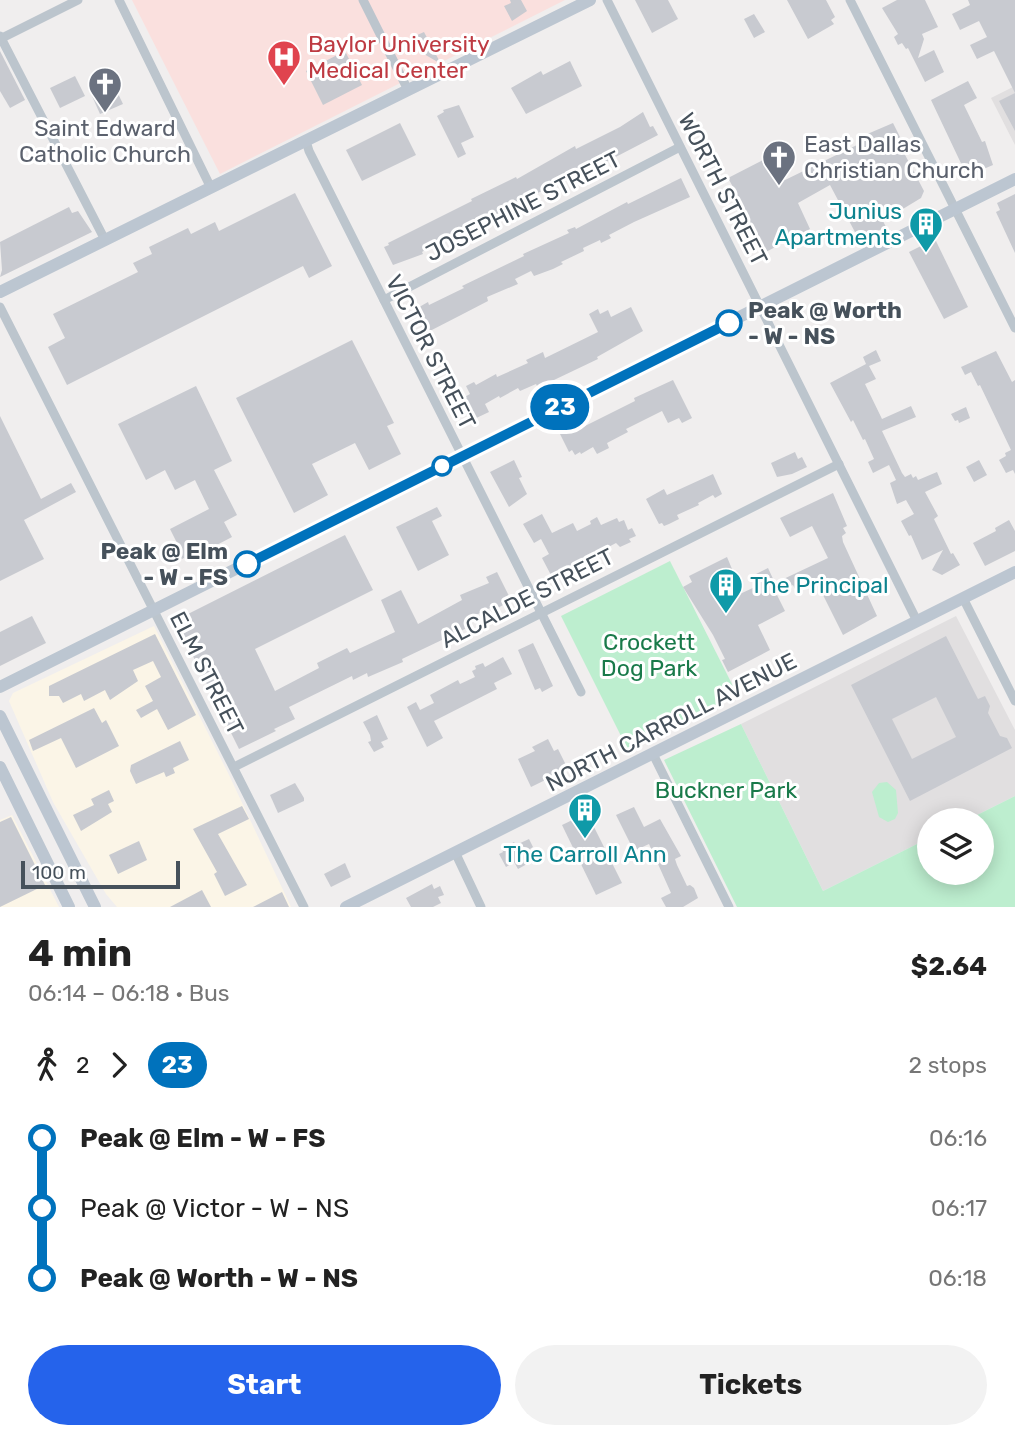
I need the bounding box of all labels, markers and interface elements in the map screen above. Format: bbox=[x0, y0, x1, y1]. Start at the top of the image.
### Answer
place label: Baylor University Medical Center bbox=[308, 30, 490, 84]
hospital icon: Baylor University Medical Center bbox=[265, 38, 303, 87]
church icon: Saint Edward Catholic Church bbox=[86, 65, 124, 114]
street label: WORTH STREET bbox=[672, 108, 774, 270]
place label: Saint Edward Catholic Church bbox=[19, 114, 191, 168]
place label: East Dallas Christian Church bbox=[804, 130, 985, 184]
church icon: East Dallas Christian Church bbox=[760, 138, 798, 187]
street label: JOSEPHINE STREET bbox=[421, 145, 625, 267]
place label: Junius Apartments bbox=[775, 197, 902, 251]
building icon: Junius Apartments bbox=[907, 205, 945, 254]
street label: VICTOR STREET bbox=[380, 270, 482, 434]
place label: Peak @ Worth - W - NS bbox=[748, 296, 902, 350]
marker: Peak @ Worth - W - NS bbox=[716, 310, 742, 336]
line badge: 23 bbox=[528, 384, 592, 430]
text: 23 bbox=[544, 393, 576, 421]
unlabelled marker bbox=[432, 456, 452, 476]
place label: Peak @ Elm - W - FS bbox=[100, 537, 228, 591]
street label: ALCALDE STREET bbox=[436, 542, 618, 654]
marker: Peak @ Elm - W - FS bbox=[234, 551, 260, 577]
building icon: The Principal bbox=[707, 566, 745, 615]
place label: The Principal bbox=[750, 571, 889, 599]
street label: ELM STREET bbox=[164, 607, 250, 739]
park label: Crockett Dog Park bbox=[601, 628, 697, 682]
street label: NORTH CARROLL AVENUE bbox=[541, 646, 801, 798]
park label: Buckner Park bbox=[655, 776, 797, 804]
building icon: The Carroll Ann bbox=[566, 791, 604, 840]
map controls bbox=[917, 808, 994, 885]
button: layers bbox=[917, 808, 994, 885]
place label: The Carroll Ann bbox=[503, 840, 667, 868]
scale bar bbox=[21, 858, 180, 890]
text: 100 m bbox=[32, 861, 86, 884]
text: 4 min bbox=[28, 930, 132, 976]
text: $2.64 bbox=[911, 951, 987, 982]
text: 06:14 – 06:18 · Bus bbox=[28, 979, 230, 1007]
icon: walk bbox=[28, 1046, 66, 1084]
icon: forward bbox=[100, 1046, 138, 1084]
text: 2 bbox=[76, 1051, 90, 1079]
text: 23 bbox=[162, 1051, 193, 1079]
text: 2 stops bbox=[909, 1051, 987, 1079]
text: Peak @ Elm - W - FS bbox=[80, 1123, 326, 1154]
text: 06:16 bbox=[929, 1124, 987, 1152]
text: Peak @ Victor - W - NS bbox=[80, 1193, 349, 1224]
text: 06:17 bbox=[931, 1194, 987, 1222]
text: Peak @ Worth - W - NS bbox=[80, 1263, 358, 1294]
text: 06:18 bbox=[928, 1264, 987, 1292]
button: Start bbox=[28, 1345, 501, 1425]
button: Tickets bbox=[515, 1345, 987, 1425]

